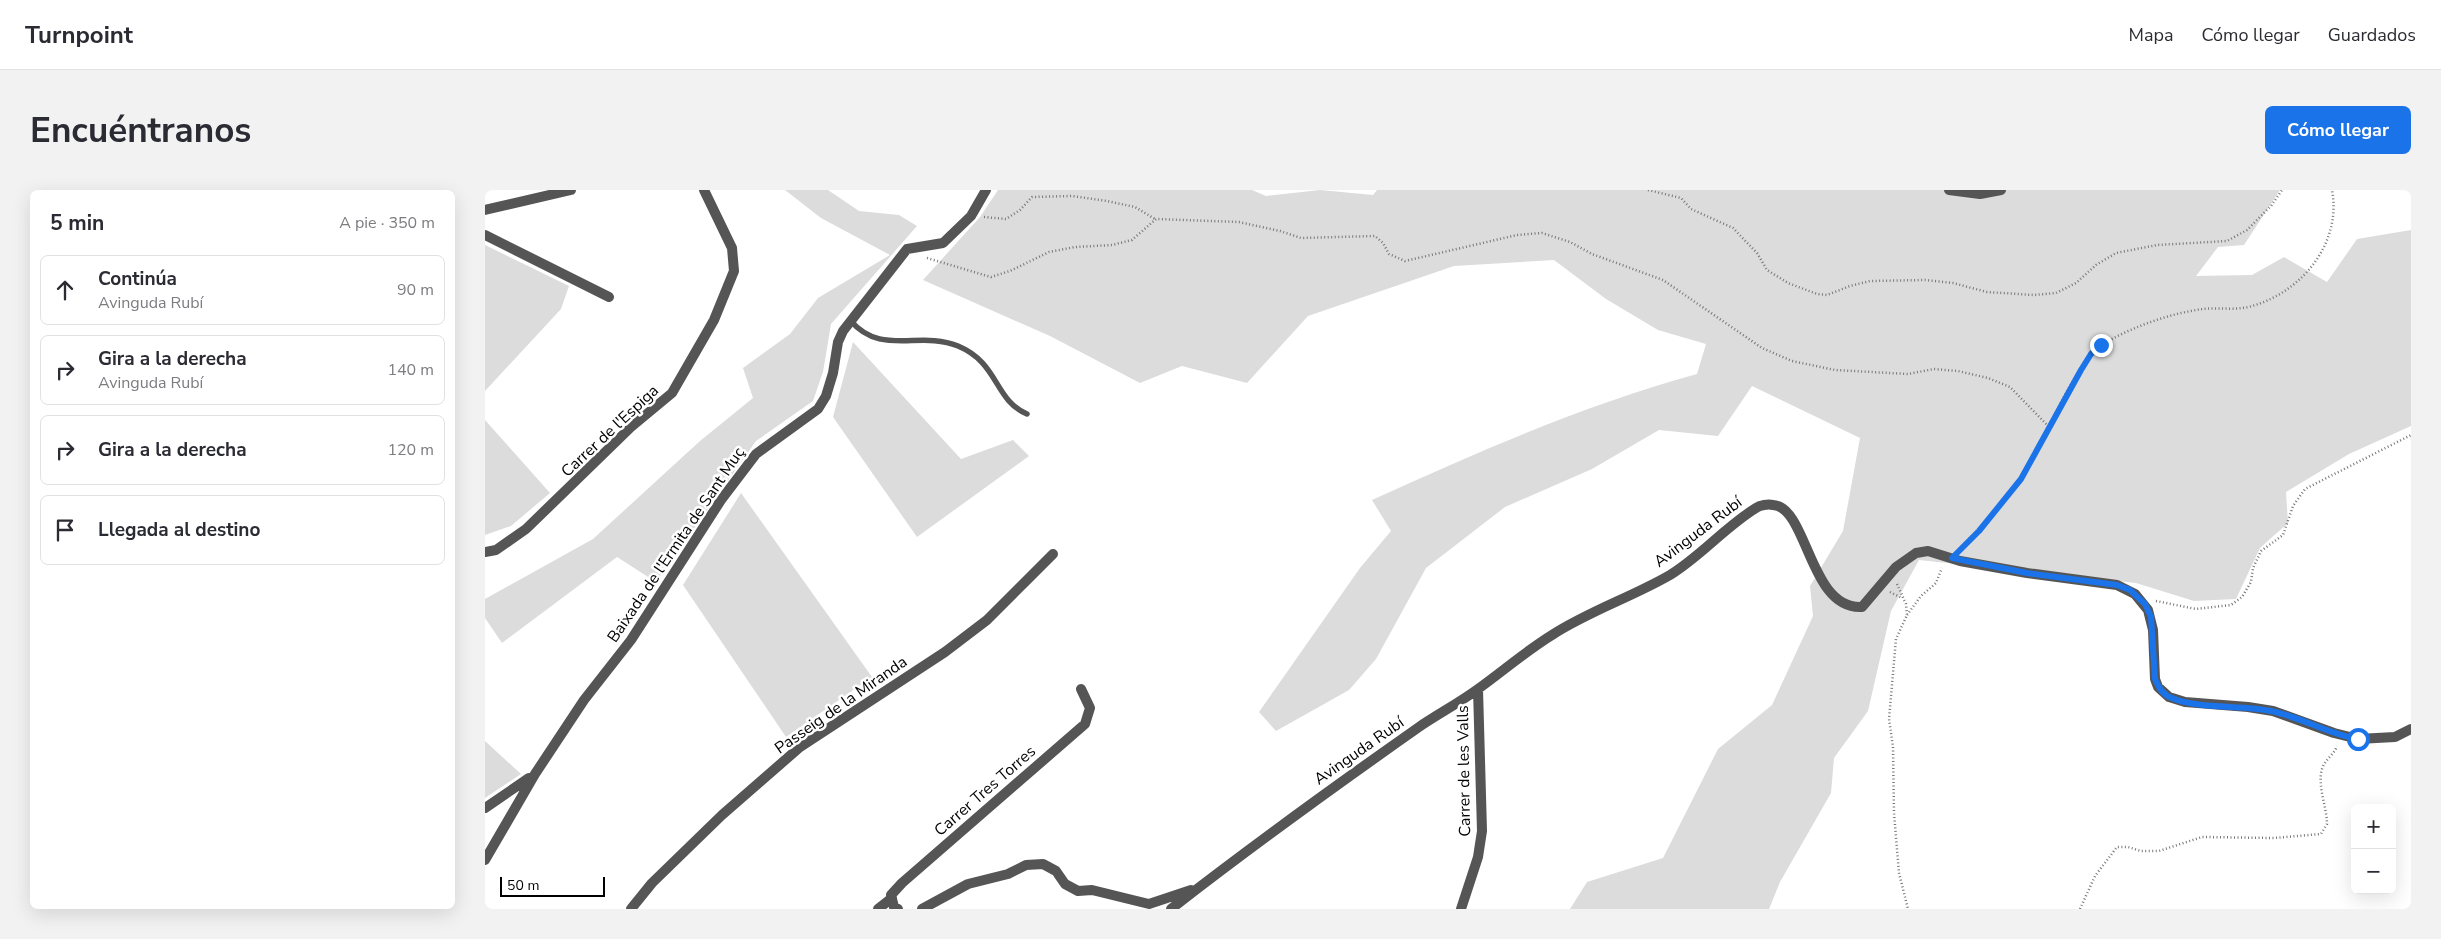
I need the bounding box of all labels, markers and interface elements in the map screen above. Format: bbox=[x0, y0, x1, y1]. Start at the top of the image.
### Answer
text: Turnpoint bbox=[25, 19, 133, 51]
text: Mapa bbox=[2129, 23, 2174, 47]
text: Cómo llegar bbox=[2202, 23, 2300, 47]
text: Guardados bbox=[2328, 23, 2416, 47]
button: Cómo llegar bbox=[2265, 106, 2411, 154]
text: Encuéntranos bbox=[30, 107, 251, 154]
text: 5 min bbox=[50, 209, 104, 237]
text: A pie · 350 m bbox=[339, 212, 435, 234]
text: Continúa bbox=[98, 266, 177, 292]
icon: ahead bbox=[51, 276, 79, 304]
text: 90 m bbox=[397, 279, 434, 301]
text: Avinguda Rubí bbox=[98, 292, 203, 314]
route end bbox=[2090, 334, 2113, 357]
text: Gira a la derecha bbox=[98, 346, 247, 372]
icon: right bbox=[51, 356, 79, 384]
text: 140 m bbox=[387, 359, 434, 381]
text: Avinguda Rubí bbox=[98, 372, 203, 394]
street label: Carrer de l'Espiga bbox=[556, 380, 664, 482]
icon: right bbox=[51, 436, 79, 464]
text: Gira a la derecha bbox=[98, 437, 247, 463]
text: 120 m bbox=[387, 439, 434, 461]
street label: Baixada de l'Ermita de Sant Muç bbox=[602, 443, 750, 647]
street label: Avinguda Rubí bbox=[1649, 491, 1748, 572]
icon: arrive bbox=[51, 516, 79, 544]
text: Llegada al destino bbox=[98, 517, 260, 543]
street label: Passeig de la Miranda bbox=[770, 651, 912, 759]
street label: Carrer de les Valls bbox=[1452, 705, 1476, 837]
street label: Avinguda Rubí bbox=[1310, 711, 1409, 790]
route start bbox=[2347, 728, 2370, 751]
street label: Carrer Tres Torres bbox=[930, 741, 1040, 841]
map controls bbox=[2351, 804, 2396, 894]
button: + bbox=[2351, 804, 2396, 849]
button: − bbox=[2351, 849, 2396, 894]
scale bar bbox=[500, 874, 605, 897]
text: 50 m bbox=[507, 876, 539, 895]

